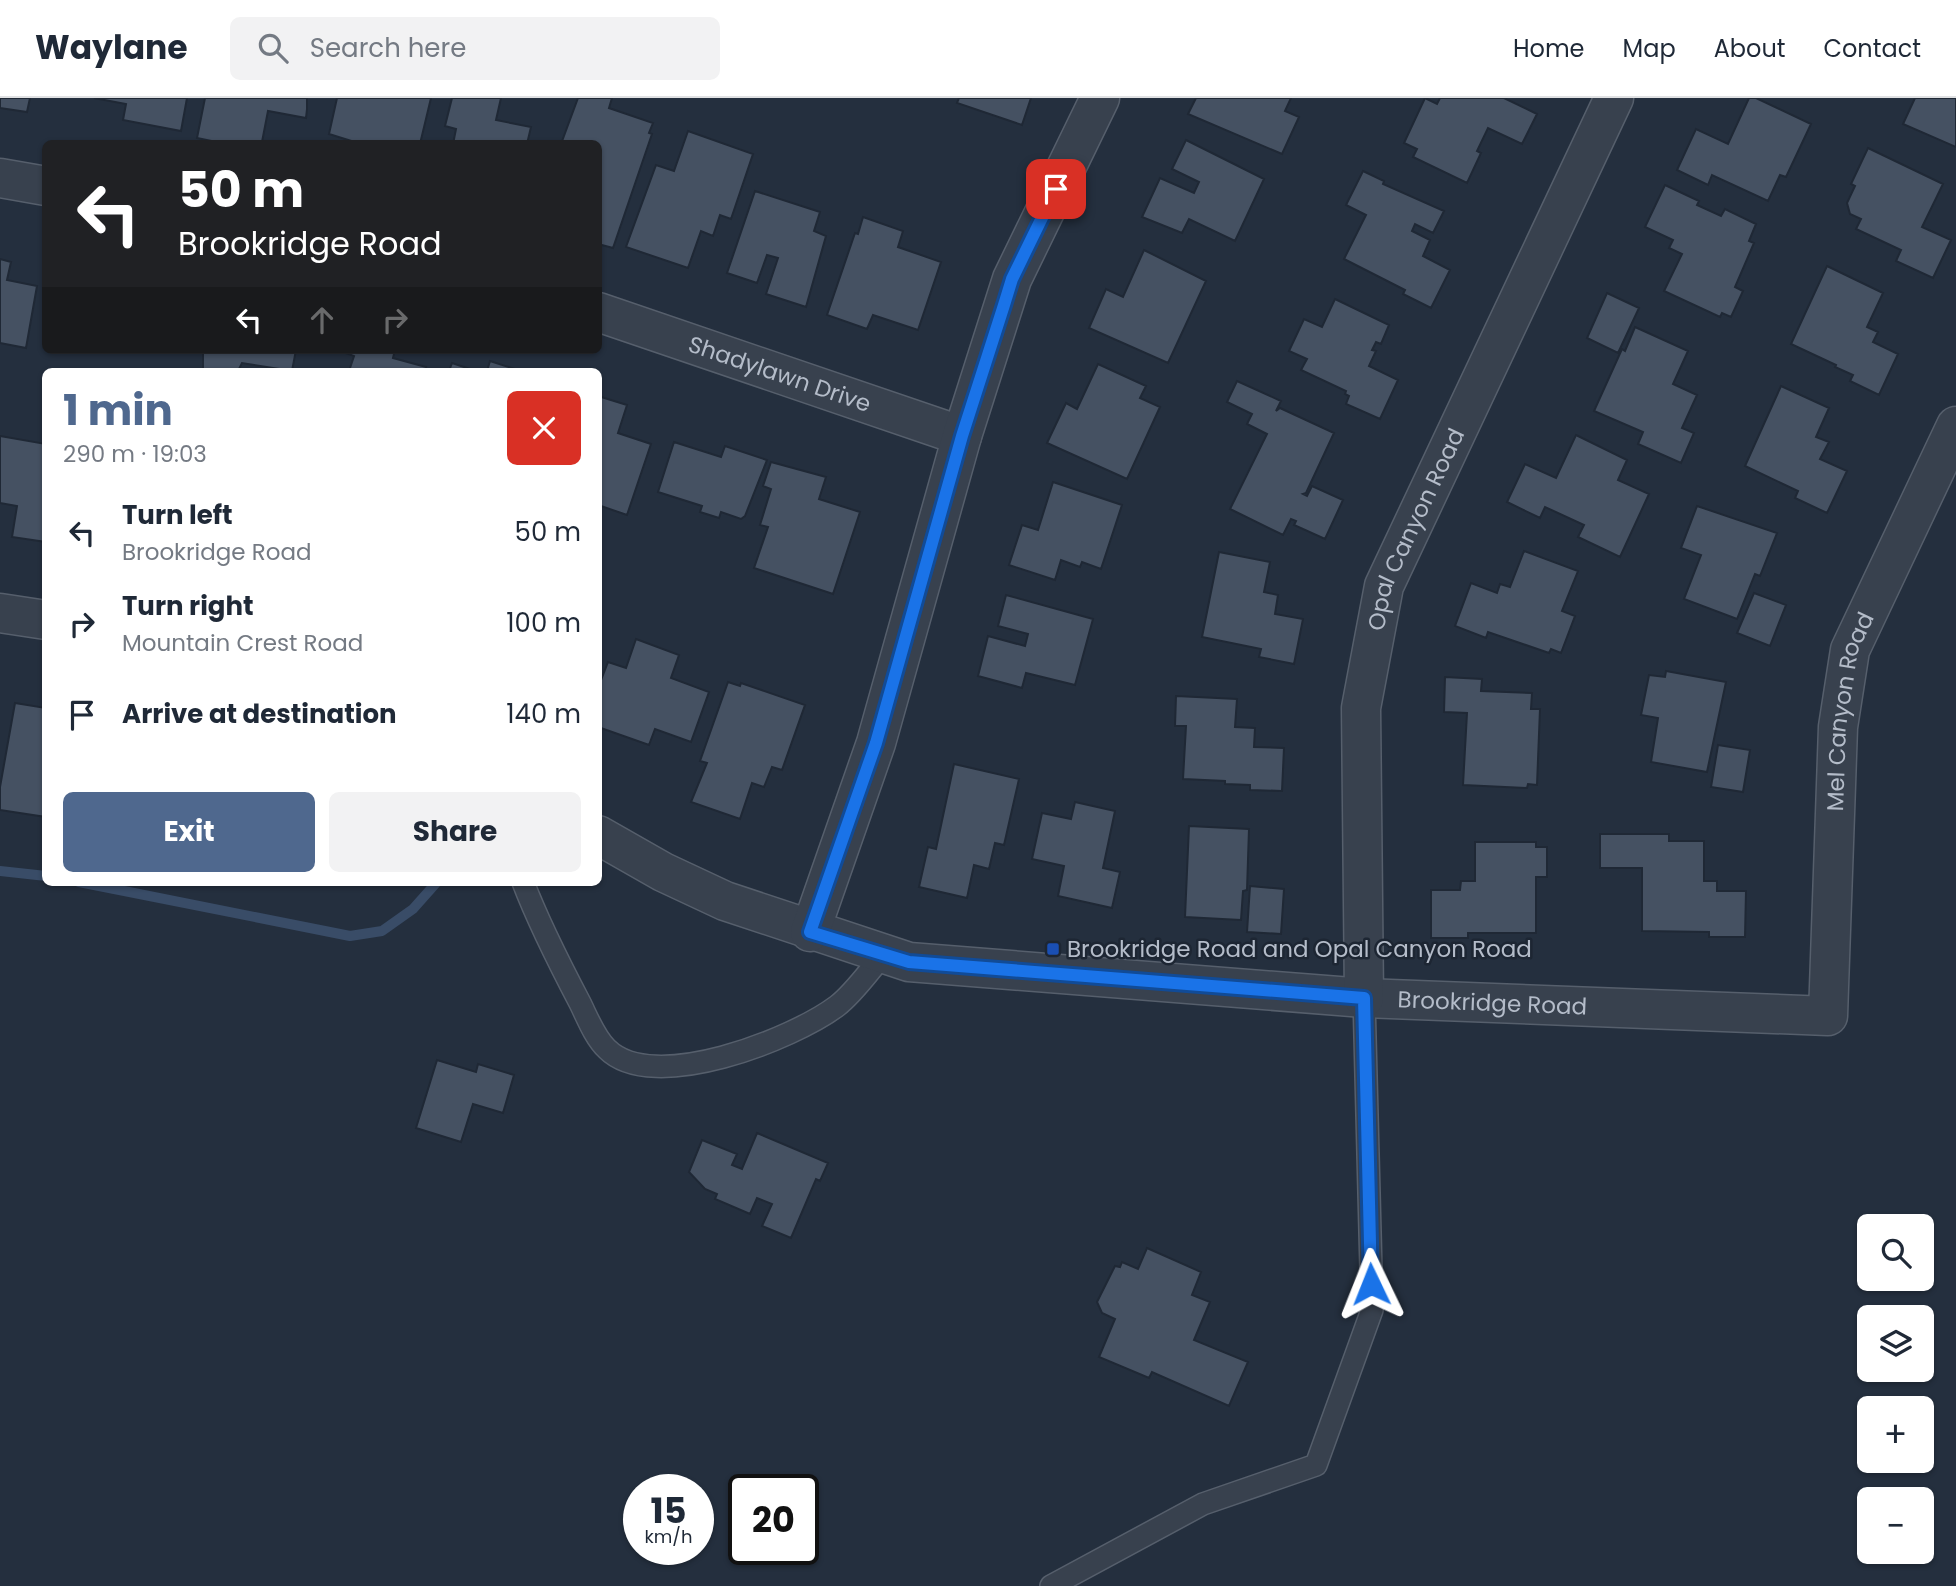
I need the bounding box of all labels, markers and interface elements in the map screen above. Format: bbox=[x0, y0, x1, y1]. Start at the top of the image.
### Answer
search box bbox=[230, 17, 720, 80]
text: Waylane bbox=[35, 24, 188, 71]
icon: search bbox=[254, 29, 292, 67]
text: Search here bbox=[310, 30, 466, 66]
text: Home bbox=[1513, 32, 1585, 65]
text: Map bbox=[1623, 32, 1676, 65]
text: About bbox=[1714, 32, 1785, 65]
text: Contact bbox=[1823, 32, 1921, 65]
text: 50 m bbox=[178, 156, 304, 224]
pin bbox=[1026, 159, 1086, 219]
icon: left bbox=[63, 168, 154, 259]
icon: arrive bbox=[1037, 170, 1075, 208]
text: Brookridge Road bbox=[178, 221, 442, 266]
icon: left bbox=[230, 301, 268, 339]
icon: ahead bbox=[303, 301, 341, 339]
icon: right bbox=[376, 301, 414, 339]
street label: Shadylawn Drive bbox=[684, 328, 875, 420]
text: 1 min bbox=[63, 381, 173, 440]
button: close bbox=[507, 391, 581, 465]
street label: Opal Canyon Road bbox=[1360, 423, 1472, 633]
text: 290 m · 19:03 bbox=[63, 438, 207, 470]
text: Turn left bbox=[122, 497, 233, 533]
icon: left bbox=[63, 514, 101, 552]
text: 50 m bbox=[515, 514, 581, 550]
text: Brookridge Road bbox=[122, 536, 312, 568]
text: Turn right bbox=[122, 588, 254, 624]
icon: right bbox=[63, 605, 101, 643]
text: 100 m bbox=[506, 605, 581, 641]
street label: Mel Canyon Road bbox=[1819, 607, 1882, 812]
text: Mountain Crest Road bbox=[122, 627, 363, 659]
icon: arrive bbox=[63, 696, 101, 734]
text: Arrive at destination bbox=[122, 696, 397, 732]
text: 140 m bbox=[506, 696, 581, 732]
button: Exit bbox=[63, 792, 315, 872]
button: Share bbox=[329, 792, 581, 872]
place label: Brookridge Road and Opal Canyon Road bbox=[1067, 933, 1532, 965]
marker: Brookridge Road and Opal Canyon Road bbox=[1045, 941, 1061, 957]
street label: Brookridge Road bbox=[1397, 983, 1588, 1023]
map controls bbox=[1857, 1214, 1934, 1564]
button: search bbox=[1857, 1214, 1934, 1291]
position arrow bbox=[1334, 1247, 1408, 1321]
button: layers bbox=[1857, 1305, 1934, 1382]
button: + bbox=[1857, 1396, 1934, 1473]
speed limit sign: 20 bbox=[728, 1474, 819, 1565]
text: 15 bbox=[651, 1486, 686, 1535]
button: − bbox=[1857, 1487, 1934, 1564]
text: km/h bbox=[645, 1524, 692, 1549]

